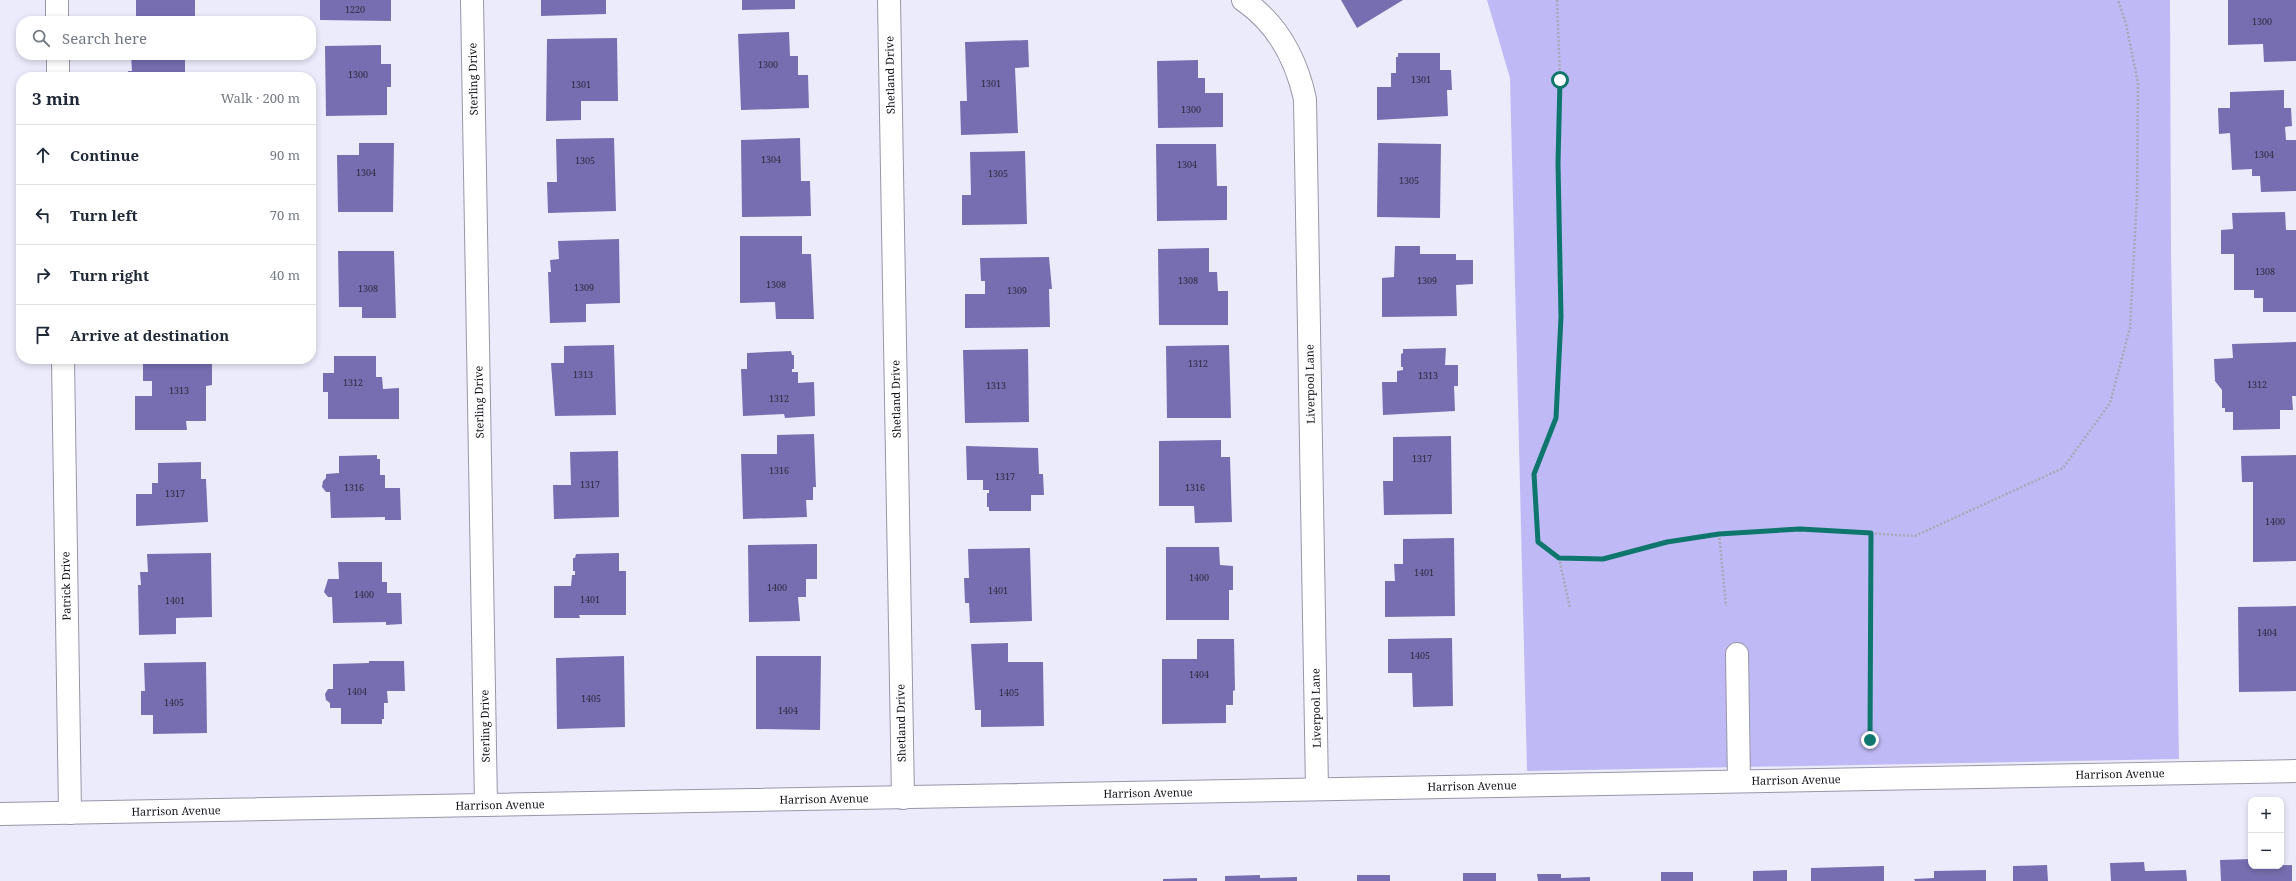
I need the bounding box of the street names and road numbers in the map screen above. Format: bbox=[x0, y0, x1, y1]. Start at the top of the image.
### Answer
street label: Shetland Drive bbox=[881, 36, 898, 114]
street label: Sterling Drive bbox=[464, 42, 481, 115]
street label: Liverpool Lane bbox=[1301, 344, 1318, 424]
street label: Shetland Drive bbox=[887, 360, 904, 438]
street label: Sterling Drive bbox=[470, 365, 487, 438]
street label: Patrick Drive bbox=[57, 551, 74, 621]
street label: Liverpool Lane bbox=[1307, 668, 1324, 748]
street label: Shetland Drive bbox=[892, 684, 909, 762]
street label: Sterling Drive bbox=[476, 689, 493, 762]
street label: Harrison Avenue bbox=[2075, 765, 2165, 782]
street label: Harrison Avenue bbox=[1751, 771, 1841, 788]
street label: Harrison Avenue bbox=[1427, 777, 1517, 794]
street label: Harrison Avenue bbox=[1103, 784, 1193, 801]
street label: Harrison Avenue bbox=[779, 790, 869, 807]
street label: Harrison Avenue bbox=[455, 796, 545, 813]
street label: Harrison Avenue bbox=[131, 802, 221, 819]

